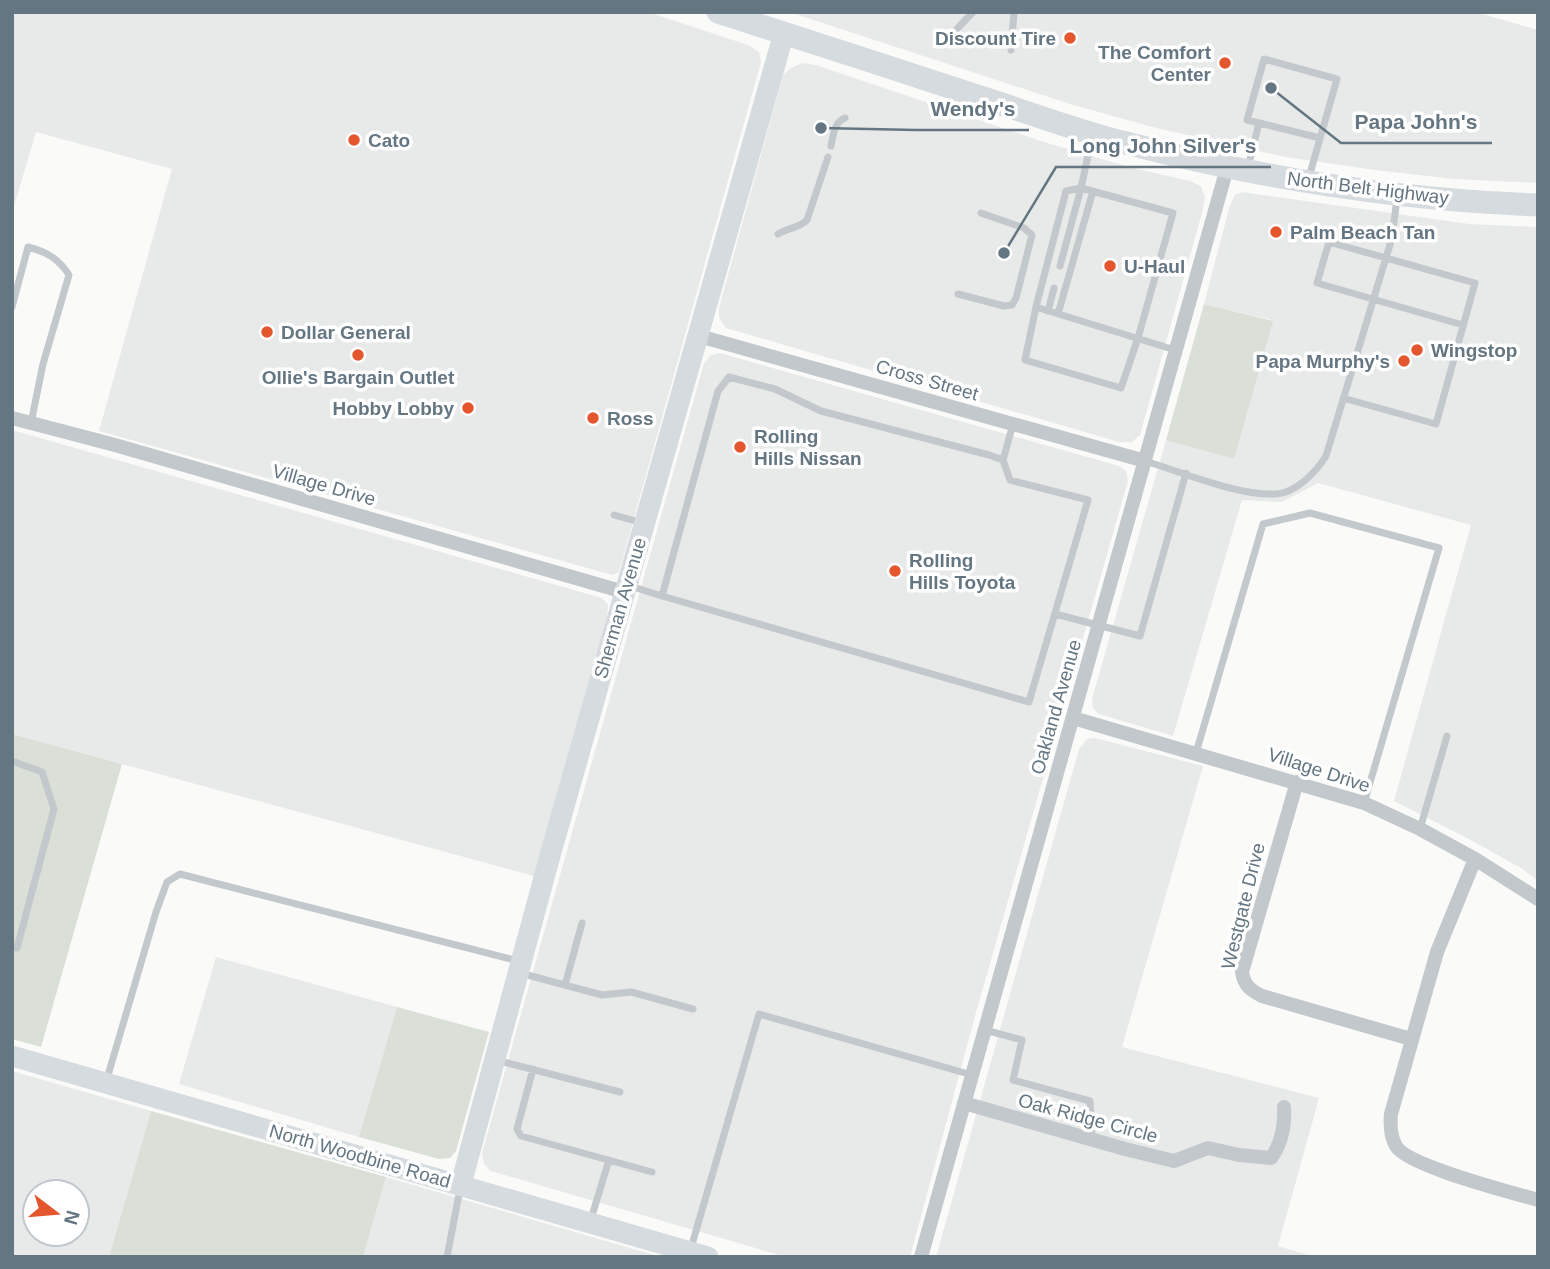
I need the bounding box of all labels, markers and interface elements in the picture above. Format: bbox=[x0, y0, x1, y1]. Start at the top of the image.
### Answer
place label: Discount Tire bbox=[935, 28, 1056, 49]
marker: Discount Tire bbox=[1062, 30, 1078, 46]
place label: The Comfort Center bbox=[1098, 42, 1212, 85]
marker: The Comfort Center bbox=[1217, 55, 1233, 71]
callout: Wendy's bbox=[916, 88, 1029, 130]
text: Wendy's bbox=[930, 97, 1016, 120]
callout: Papa John's bbox=[1341, 101, 1492, 143]
text: Papa John's bbox=[1355, 110, 1477, 133]
callout: Long John Silver's bbox=[1056, 125, 1271, 167]
place label: Cato bbox=[368, 130, 410, 151]
marker: Cato bbox=[346, 132, 362, 148]
text: Long John Silver's bbox=[1069, 134, 1257, 157]
street label: North Belt Highway bbox=[1286, 168, 1450, 208]
place label: Palm Beach Tan bbox=[1290, 222, 1435, 243]
marker: Palm Beach Tan bbox=[1268, 224, 1284, 240]
place label: U-Haul bbox=[1124, 256, 1185, 277]
marker: U-Haul bbox=[1102, 258, 1118, 274]
place label: Dollar General bbox=[281, 322, 411, 343]
marker: Dollar General bbox=[259, 324, 275, 340]
place label: Wingstop bbox=[1431, 340, 1517, 361]
marker: Wingstop bbox=[1409, 342, 1425, 358]
marker: Ollie's Bargain Outlet bbox=[350, 347, 366, 363]
place label: Papa Murphy's bbox=[1256, 351, 1390, 372]
marker: Papa Murphy's bbox=[1396, 353, 1412, 369]
street label: Cross Street bbox=[873, 355, 981, 405]
place label: Ollie's Bargain Outlet bbox=[262, 367, 455, 388]
place label: Hobby Lobby bbox=[333, 398, 454, 419]
marker: Hobby Lobby bbox=[460, 400, 476, 416]
place label: Ross bbox=[607, 408, 653, 429]
marker: Ross bbox=[585, 410, 601, 426]
place label: Rolling Hills Nissan bbox=[754, 426, 862, 469]
marker: Rolling Hills Nissan bbox=[732, 439, 748, 455]
street label: Village Drive bbox=[270, 460, 378, 510]
street label: Sherman Avenue bbox=[590, 535, 650, 681]
place label: Rolling Hills Toyota bbox=[909, 550, 1016, 593]
marker: Rolling Hills Toyota bbox=[887, 563, 903, 579]
street label: Oakland Avenue bbox=[1027, 637, 1085, 777]
street label: Village Drive bbox=[1265, 744, 1373, 796]
street label: Westgate Drive bbox=[1217, 841, 1269, 971]
street label: Oak Ridge Circle bbox=[1016, 1089, 1160, 1147]
street label: North Woodbine Road bbox=[267, 1120, 453, 1192]
north arrow bbox=[21, 1178, 91, 1248]
text: N bbox=[60, 1208, 84, 1227]

